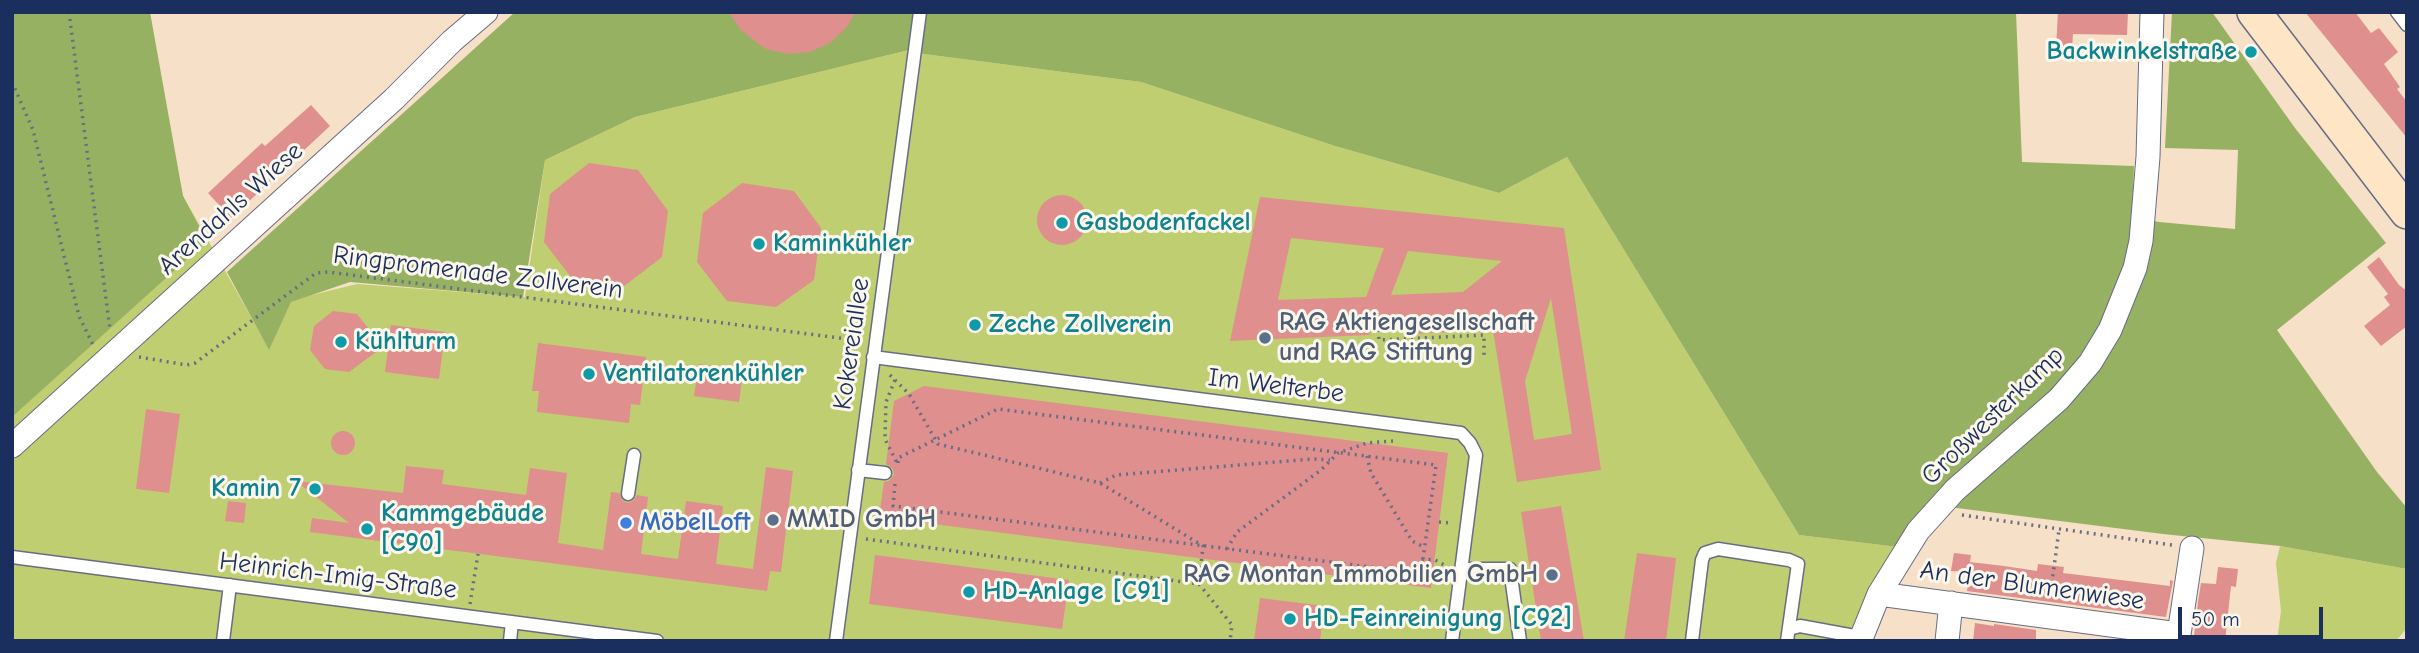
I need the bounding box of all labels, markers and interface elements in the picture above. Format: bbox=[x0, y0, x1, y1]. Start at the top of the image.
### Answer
place label: Backwinkelstraße bbox=[2047, 36, 2237, 68]
marker: Backwinkelstraße bbox=[2243, 44, 2259, 60]
street label: Arendahls Wiese bbox=[152, 136, 310, 282]
place label: Gasbodenfackel bbox=[1076, 207, 1251, 239]
marker: Gasbodenfackel bbox=[1054, 215, 1070, 231]
place label: Kaminkühler bbox=[773, 228, 911, 260]
marker: Kaminkühler bbox=[751, 236, 767, 252]
street label: Ringpromenade Zollverein bbox=[331, 240, 625, 306]
street label: Kokereiallee bbox=[827, 276, 877, 412]
place label: RAG Aktiengesellschaft und RAG Stiftung bbox=[1279, 307, 1535, 368]
place label: Zeche Zollverein bbox=[989, 309, 1172, 341]
marker: Zeche Zollverein bbox=[967, 317, 983, 333]
place label: Kühlturm bbox=[355, 326, 456, 358]
marker: RAG Aktiengesellschaft und RAG Stiftung bbox=[1257, 330, 1273, 346]
marker: Kühlturm bbox=[333, 334, 349, 350]
street label: Großwesterkamp bbox=[1915, 340, 2071, 492]
place label: Ventilatorenkühler bbox=[603, 358, 804, 390]
street label: Im Welterbe bbox=[1206, 362, 1346, 410]
marker: Ventilatorenkühler bbox=[581, 366, 597, 382]
place label: Kamin 7 bbox=[211, 473, 301, 505]
marker: Kamin 7 bbox=[307, 481, 323, 497]
place label: Kammgebäude [C90] bbox=[381, 498, 544, 560]
place label: MMID GmbH bbox=[787, 504, 936, 536]
place label: MöbelLoft bbox=[640, 507, 750, 539]
marker: MMID GmbH bbox=[765, 512, 781, 528]
marker: MöbelLoft bbox=[618, 515, 634, 531]
marker: Kammgebäude [C90] bbox=[359, 521, 375, 537]
street label: Heinrich-Imig-Straße bbox=[218, 546, 458, 606]
street label: An der Blumenwiese bbox=[1918, 555, 2146, 617]
place label: RAG Montan Immobilien GmbH bbox=[1183, 559, 1538, 591]
marker: RAG Montan Immobilien GmbH bbox=[1544, 567, 1560, 583]
place label: HD-Anlage [C91] bbox=[983, 576, 1170, 608]
marker: HD-Anlage [C91] bbox=[961, 584, 977, 600]
scale bar bbox=[2181, 594, 2326, 638]
place label: HD-Feinreinigung [C92] bbox=[1304, 603, 1572, 635]
text: 50 m bbox=[2191, 607, 2240, 631]
marker: HD-Feinreinigung [C92] bbox=[1282, 611, 1298, 627]

